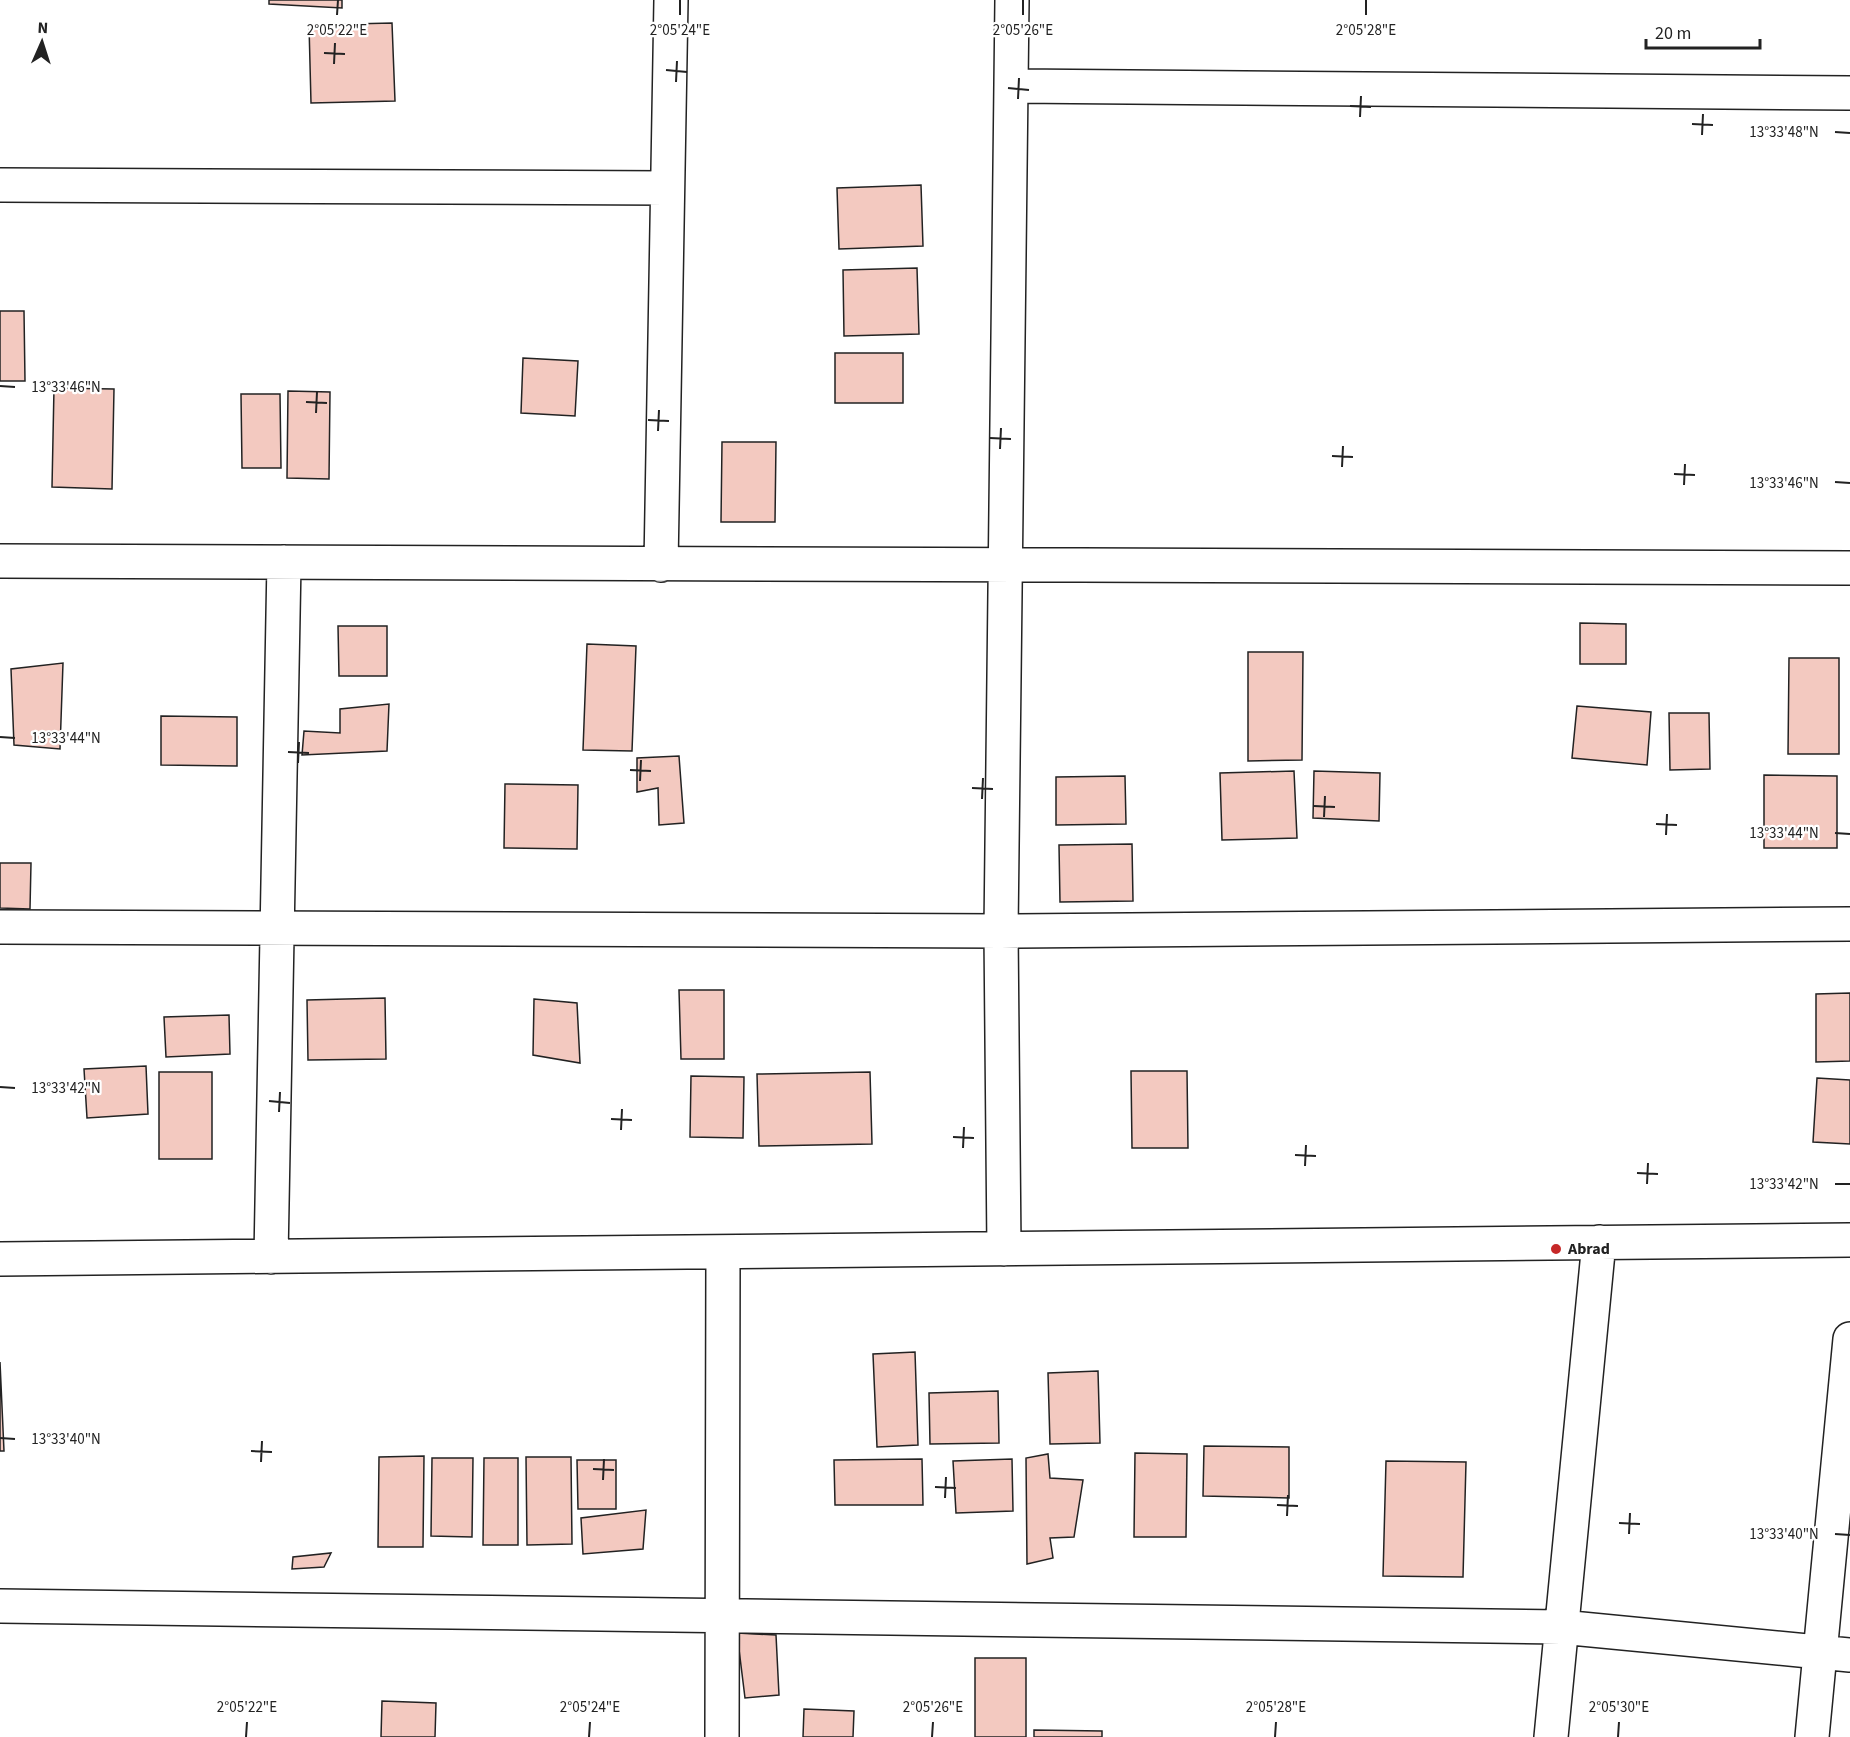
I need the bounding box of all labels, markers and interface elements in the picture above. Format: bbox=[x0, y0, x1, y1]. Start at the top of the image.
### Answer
north arrow bbox=[12, 12, 72, 72]
scale bar bbox=[1646, 12, 1760, 50]
text: N bbox=[37, 17, 49, 39]
text: 2°05'22"E bbox=[307, 20, 367, 41]
text: 2°05'24"E bbox=[650, 20, 710, 41]
text: 2°05'26"E bbox=[993, 20, 1053, 41]
text: 2°05'28"E bbox=[1336, 20, 1396, 41]
text: 20 m bbox=[1655, 21, 1691, 46]
text: 13°33'48"N bbox=[1749, 122, 1819, 143]
text: 13°33'46"N bbox=[31, 377, 101, 398]
text: 13°33'46"N bbox=[1749, 473, 1819, 494]
text: 13°33'44"N bbox=[31, 728, 101, 749]
text: 13°33'44"N bbox=[1749, 823, 1819, 844]
text: 13°33'42"N bbox=[31, 1078, 101, 1099]
text: 13°33'42"N bbox=[1749, 1174, 1819, 1195]
place label: Abrad bbox=[1567, 1238, 1610, 1260]
marker: Abrad bbox=[1549, 1242, 1563, 1256]
text: 13°33'40"N bbox=[31, 1429, 101, 1450]
text: 13°33'40"N bbox=[1749, 1524, 1819, 1545]
text: 2°05'22"E bbox=[217, 1697, 277, 1718]
text: 2°05'24"E bbox=[560, 1697, 620, 1718]
text: 2°05'26"E bbox=[903, 1697, 963, 1718]
text: 2°05'28"E bbox=[1246, 1697, 1306, 1718]
text: 2°05'30"E bbox=[1589, 1697, 1649, 1718]

